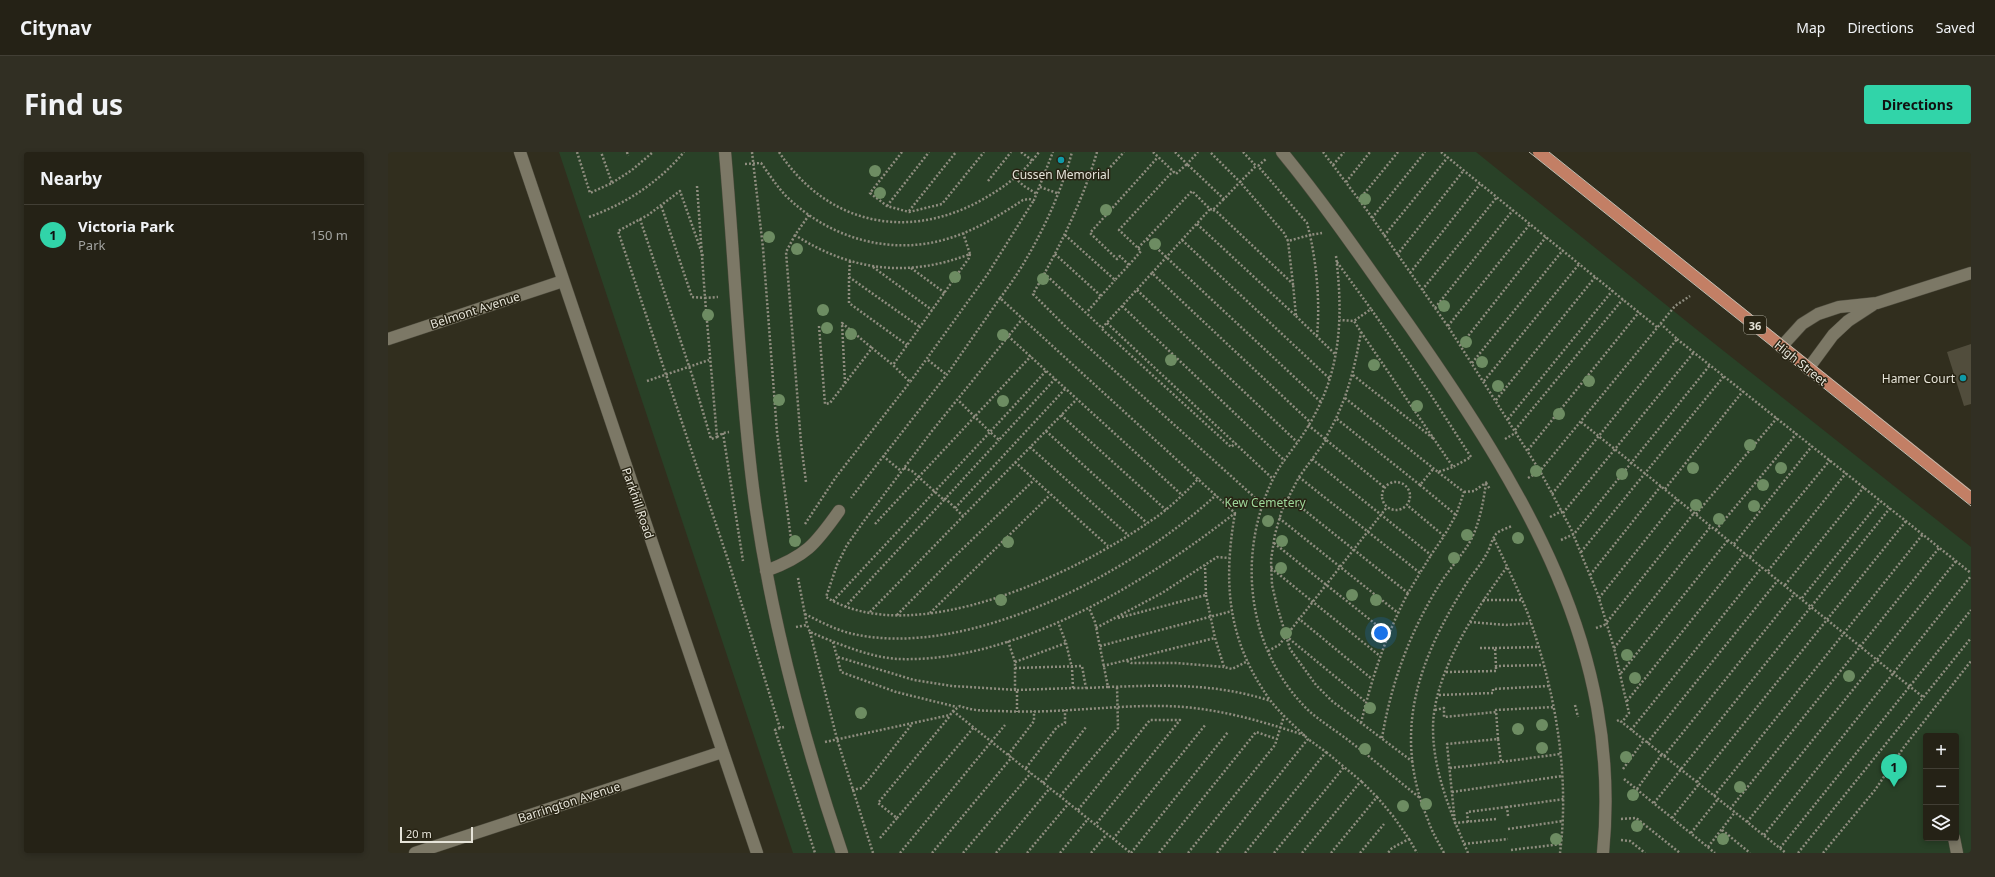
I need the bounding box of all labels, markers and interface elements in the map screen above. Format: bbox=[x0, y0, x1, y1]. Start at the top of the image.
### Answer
text: Citynav bbox=[20, 15, 92, 41]
text: Map bbox=[1796, 18, 1825, 37]
text: Directions bbox=[1847, 18, 1914, 37]
text: Saved bbox=[1936, 18, 1975, 37]
text: Find us bbox=[24, 85, 123, 123]
button: Directions bbox=[1864, 85, 1971, 124]
marker: Cussen Memorial bbox=[1056, 155, 1066, 165]
place label: Cussen Memorial bbox=[1012, 166, 1110, 183]
text: Nearby bbox=[40, 167, 102, 190]
text: Victoria Park bbox=[78, 216, 174, 236]
text: 1 bbox=[49, 226, 57, 244]
text: 150 m bbox=[310, 226, 348, 244]
text: Park bbox=[78, 236, 105, 254]
street label: Belmont Avenue bbox=[428, 287, 522, 332]
road number: 36 bbox=[1744, 316, 1766, 334]
street label: High Street bbox=[1771, 336, 1832, 390]
place label: Hamer Court bbox=[1882, 370, 1956, 387]
marker: Hamer Court bbox=[1958, 373, 1968, 383]
street label: Parkhill Road bbox=[618, 465, 658, 541]
park label: Kew Cemetery bbox=[1224, 494, 1306, 511]
your location bbox=[1371, 623, 1391, 643]
map controls bbox=[1923, 733, 1959, 841]
button: + bbox=[1923, 733, 1959, 769]
pin: 1 bbox=[1881, 754, 1907, 787]
button: − bbox=[1923, 769, 1959, 805]
street label: Barrington Avenue bbox=[516, 777, 623, 827]
button: layers bbox=[1923, 805, 1959, 841]
scale bar bbox=[400, 825, 473, 844]
text: 20 m bbox=[406, 826, 432, 841]

